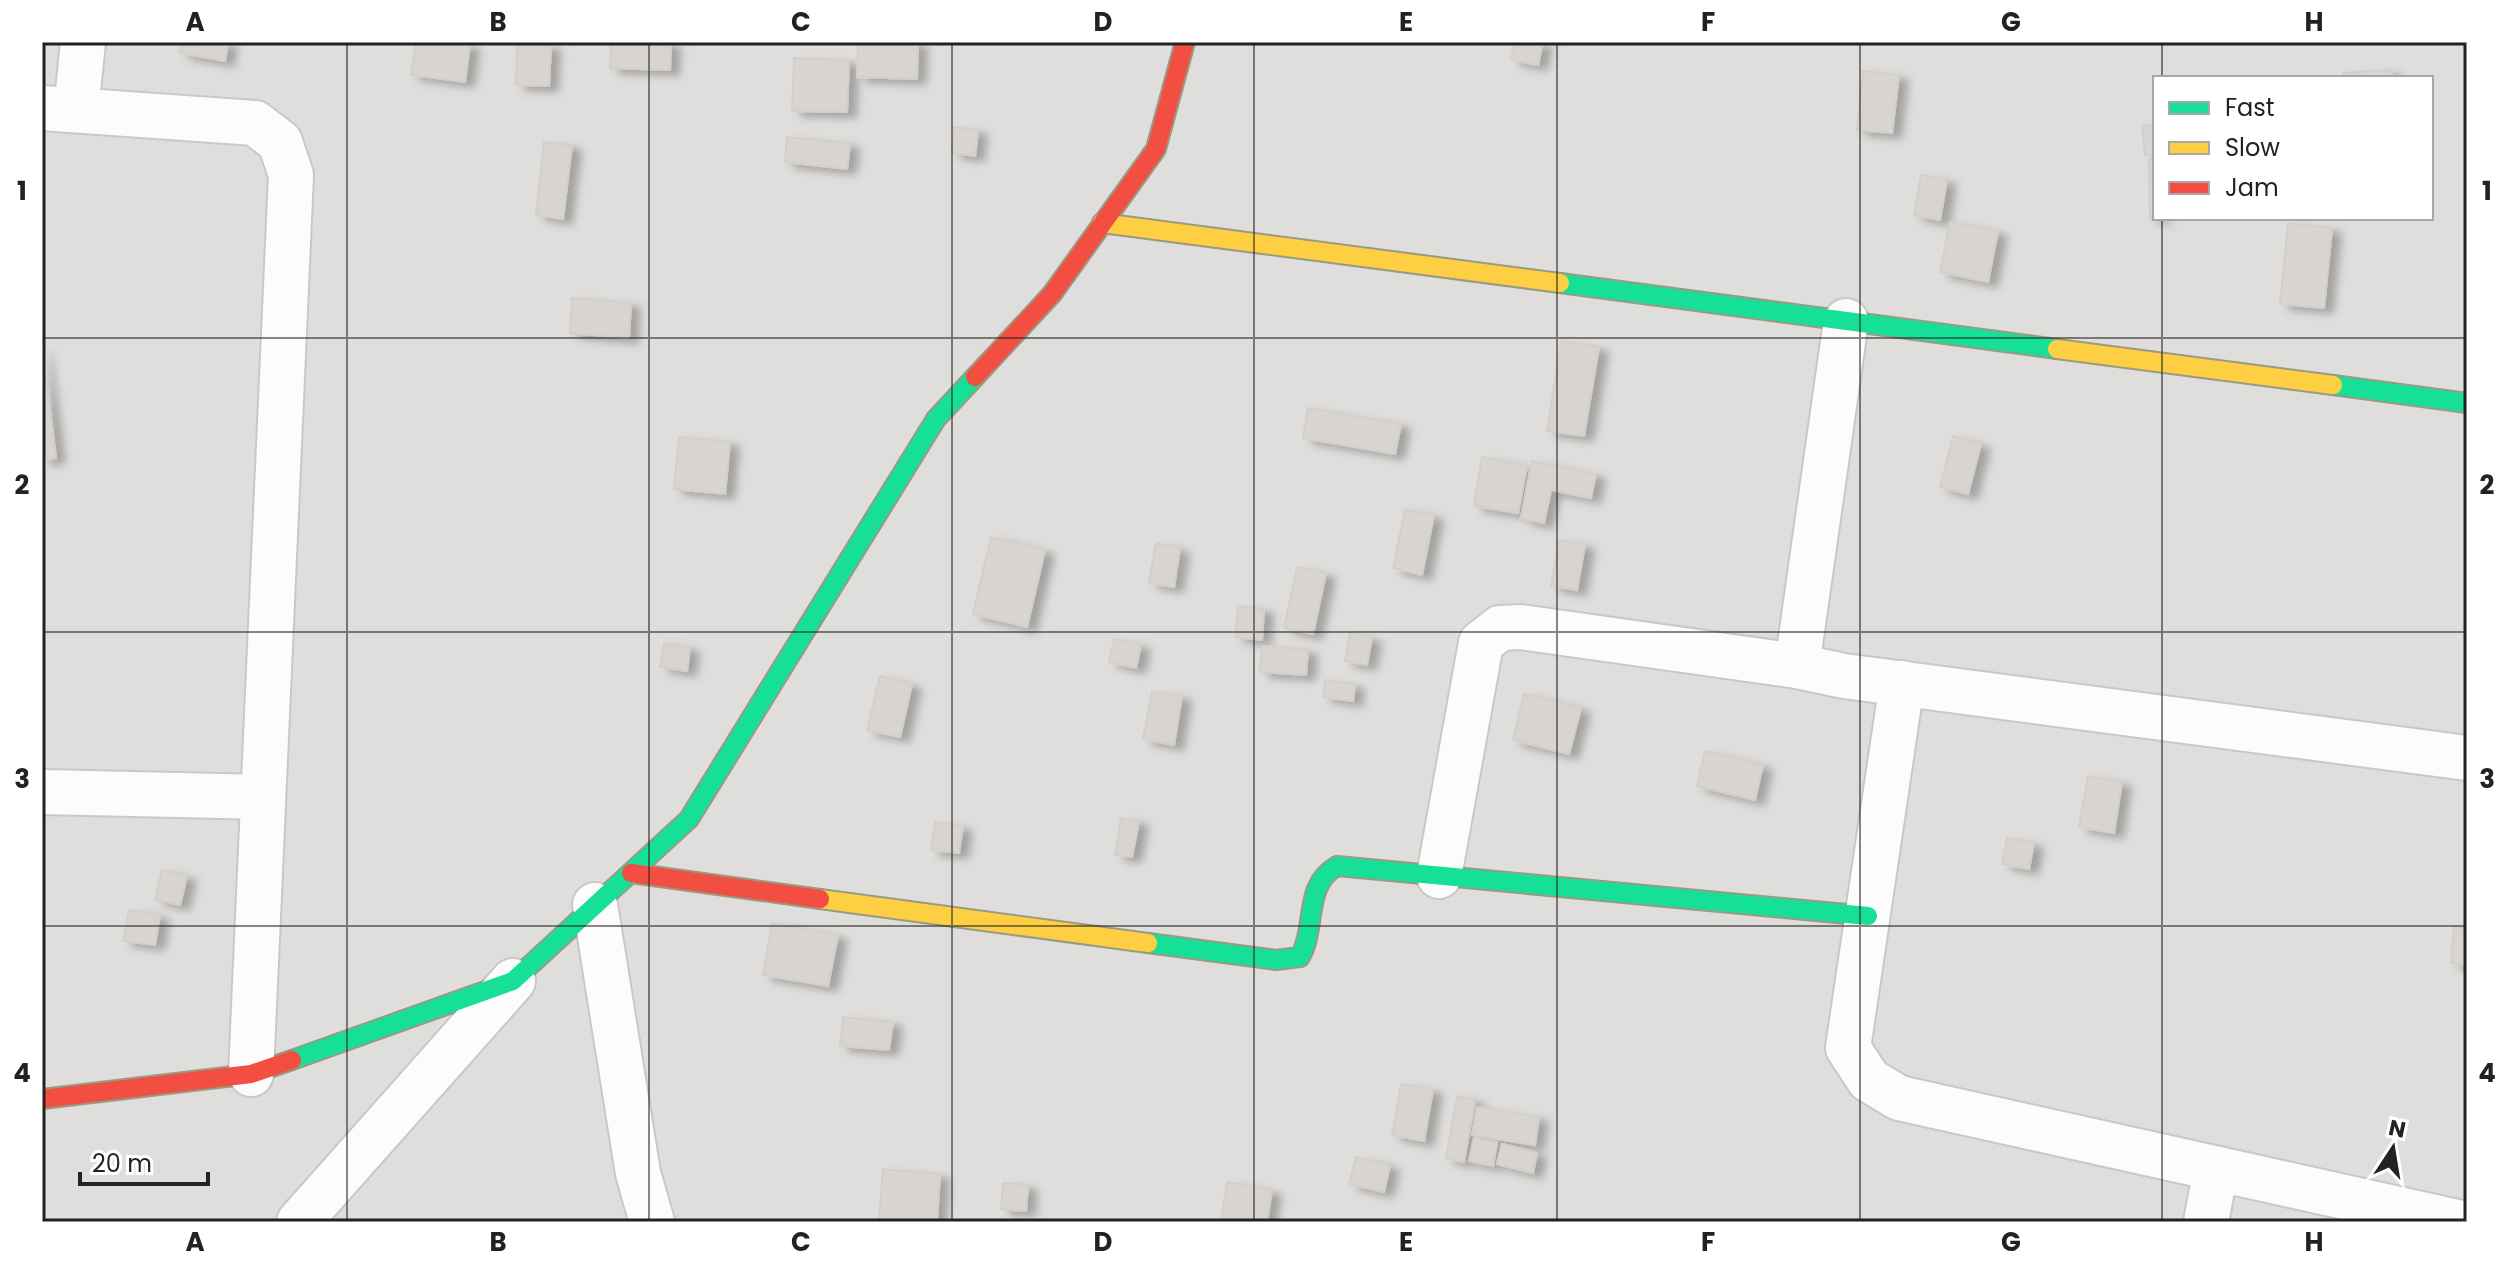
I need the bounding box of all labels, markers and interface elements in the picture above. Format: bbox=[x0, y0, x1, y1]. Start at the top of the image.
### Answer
text: A bbox=[185, 4, 205, 40]
text: B bbox=[489, 4, 507, 40]
text: C bbox=[791, 4, 811, 40]
text: D bbox=[1094, 4, 1113, 40]
text: E bbox=[1399, 4, 1413, 40]
text: F bbox=[1701, 4, 1715, 40]
text: G bbox=[2001, 4, 2021, 40]
text: H bbox=[2304, 4, 2324, 40]
legend bbox=[2153, 76, 2433, 220]
text: Fast bbox=[2225, 91, 2275, 124]
text: Slow bbox=[2225, 131, 2280, 164]
text: Jam bbox=[2225, 171, 2279, 204]
text: 1 bbox=[17, 173, 27, 209]
text: 1 bbox=[2482, 173, 2492, 209]
text: 2 bbox=[15, 467, 30, 503]
text: 2 bbox=[2480, 467, 2495, 503]
text: 3 bbox=[14, 761, 30, 797]
text: 3 bbox=[2479, 761, 2495, 797]
text: 4 bbox=[13, 1055, 31, 1091]
text: 4 bbox=[2478, 1055, 2496, 1091]
north arrow bbox=[2353, 1108, 2433, 1188]
text: N bbox=[2386, 1112, 2408, 1146]
scale bar bbox=[80, 1136, 208, 1186]
text: 20 m bbox=[92, 1147, 152, 1180]
text: A bbox=[185, 1224, 205, 1260]
text: B bbox=[489, 1224, 507, 1260]
text: C bbox=[791, 1224, 811, 1260]
text: D bbox=[1094, 1224, 1113, 1260]
text: E bbox=[1399, 1224, 1413, 1260]
text: F bbox=[1701, 1224, 1715, 1260]
text: G bbox=[2001, 1224, 2021, 1260]
text: H bbox=[2304, 1224, 2324, 1260]

